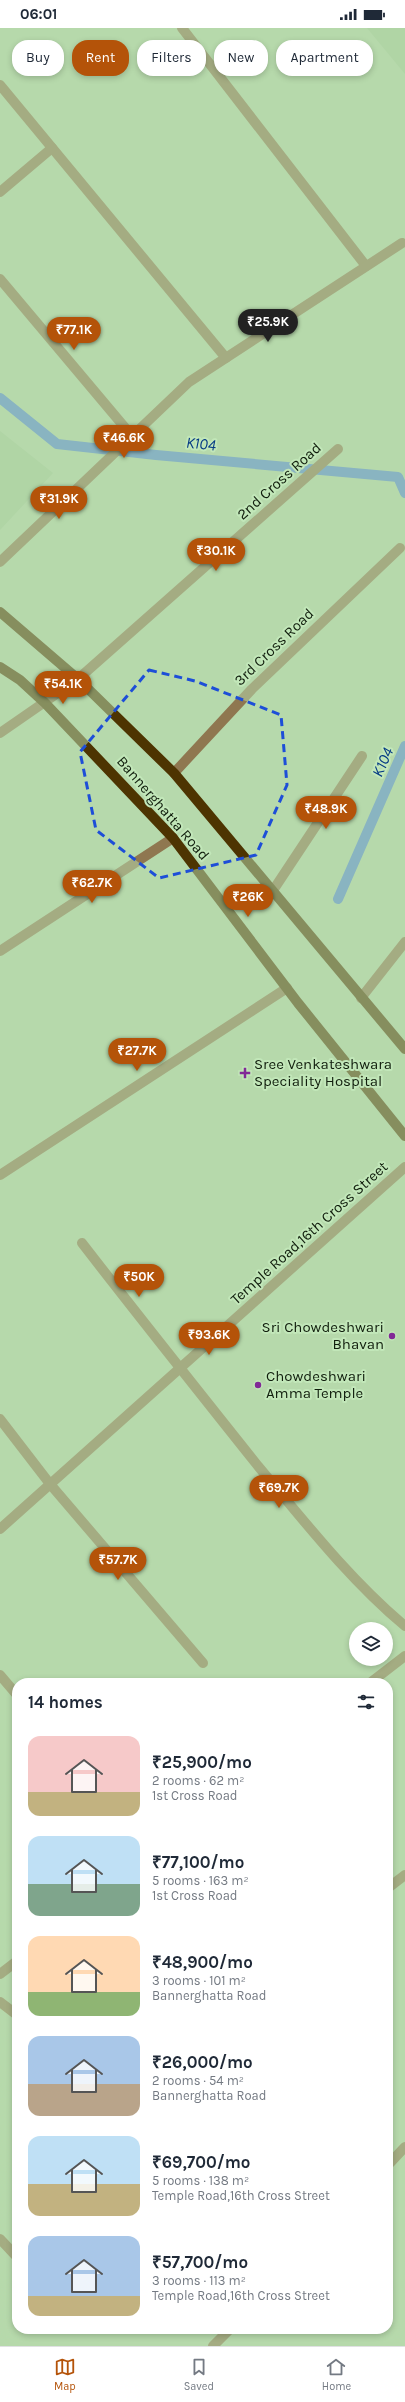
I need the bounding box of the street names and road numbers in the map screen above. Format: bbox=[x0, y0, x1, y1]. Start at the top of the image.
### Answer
street label: 2nd Cross Road bbox=[233, 439, 325, 523]
street label: 3rd Cross Road bbox=[231, 605, 317, 689]
street label: Bannerghatta Road bbox=[113, 752, 213, 864]
street label: Temple Road,16th Cross Street bbox=[227, 1157, 392, 1308]

